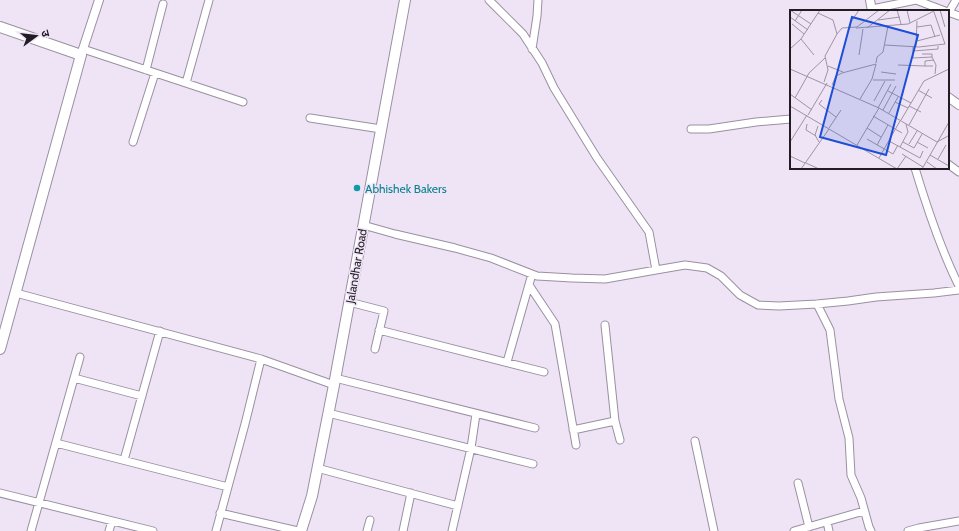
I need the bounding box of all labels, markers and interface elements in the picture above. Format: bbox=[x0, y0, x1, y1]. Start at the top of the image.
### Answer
inset map bbox=[790, 10, 949, 169]
north arrow bbox=[16, 16, 56, 56]
text: उ bbox=[38, 28, 53, 39]
place label: Abhishek Bakers bbox=[365, 181, 447, 196]
marker: Abhishek Bakers bbox=[352, 183, 362, 193]
street label: Jalandhar Road bbox=[342, 228, 370, 305]

